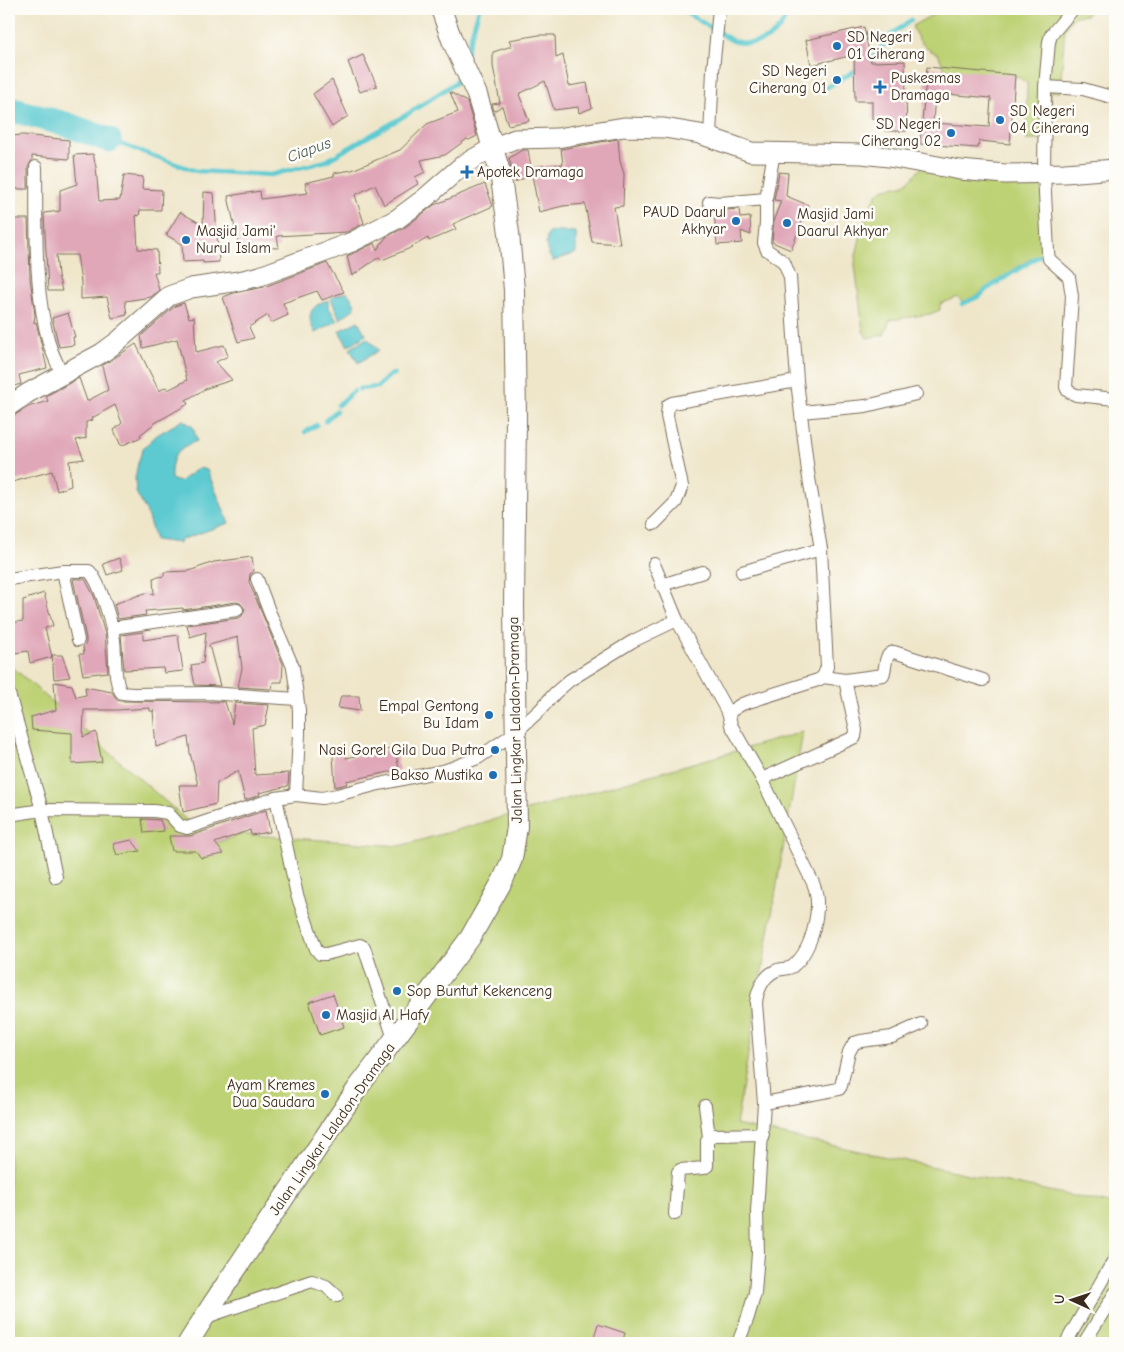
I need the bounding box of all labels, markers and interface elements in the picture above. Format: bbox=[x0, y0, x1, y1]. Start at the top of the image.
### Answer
place label: SD Negeri 01 Ciherang bbox=[847, 28, 925, 63]
marker: SD Negeri 01 Ciherang bbox=[831, 40, 843, 52]
place label: SD Negeri Ciherang 01 bbox=[749, 62, 827, 97]
place label: Puskesmas Dramaga bbox=[891, 69, 960, 104]
marker: SD Negeri Ciherang 01 bbox=[831, 74, 843, 86]
marker: Puskesmas Dramaga bbox=[873, 80, 887, 94]
place label: SD Negeri 04 Ciherang bbox=[1010, 102, 1089, 137]
marker: SD Negeri 04 Ciherang bbox=[994, 114, 1006, 126]
place label: SD Negeri Ciherang 02 bbox=[861, 115, 941, 150]
marker: SD Negeri Ciherang 02 bbox=[945, 127, 957, 139]
water label: Ciapus bbox=[285, 134, 334, 166]
place label: Apotek Dramaga bbox=[477, 163, 584, 181]
marker: Apotek Dramaga bbox=[461, 166, 473, 178]
place label: PAUD Daarul Akhyar bbox=[643, 203, 726, 238]
place label: Masjid Jami Daarul Akhyar bbox=[797, 205, 888, 240]
marker: PAUD Daarul Akhyar bbox=[730, 215, 742, 227]
marker: Masjid Jami Daarul Akhyar bbox=[781, 217, 793, 229]
place label: Masjid Jami' Nurul Islam bbox=[196, 222, 276, 257]
marker: Masjid Jami' Nurul Islam bbox=[180, 234, 192, 246]
street label: Jalan Lingkar Laladon-Dramaga bbox=[504, 617, 526, 823]
place label: Empal Gentong Bu Idam bbox=[379, 697, 479, 732]
marker: Empal Gentong Bu Idam bbox=[483, 709, 495, 721]
place label: Nasi Gorel Gila Dua Putra bbox=[319, 741, 485, 759]
marker: Nasi Gorel Gila Dua Putra bbox=[489, 744, 501, 756]
place label: Bakso Mustika bbox=[391, 766, 483, 784]
marker: Bakso Mustika bbox=[487, 769, 499, 781]
place label: Sop Buntut Kekenceng bbox=[407, 982, 552, 1000]
marker: Sop Buntut Kekenceng bbox=[391, 985, 403, 997]
place label: Masjid Al Hafy bbox=[336, 1006, 429, 1024]
marker: Masjid Al Hafy bbox=[320, 1009, 332, 1021]
street label: Jalan Lingkar Laladon-Dramaga bbox=[265, 1039, 399, 1219]
place label: Ayam Kremes Dua Saudara bbox=[227, 1076, 315, 1111]
marker: Ayam Kremes Dua Saudara bbox=[319, 1088, 331, 1100]
north arrow bbox=[1046, 1274, 1096, 1324]
text: U bbox=[1051, 1294, 1068, 1304]

